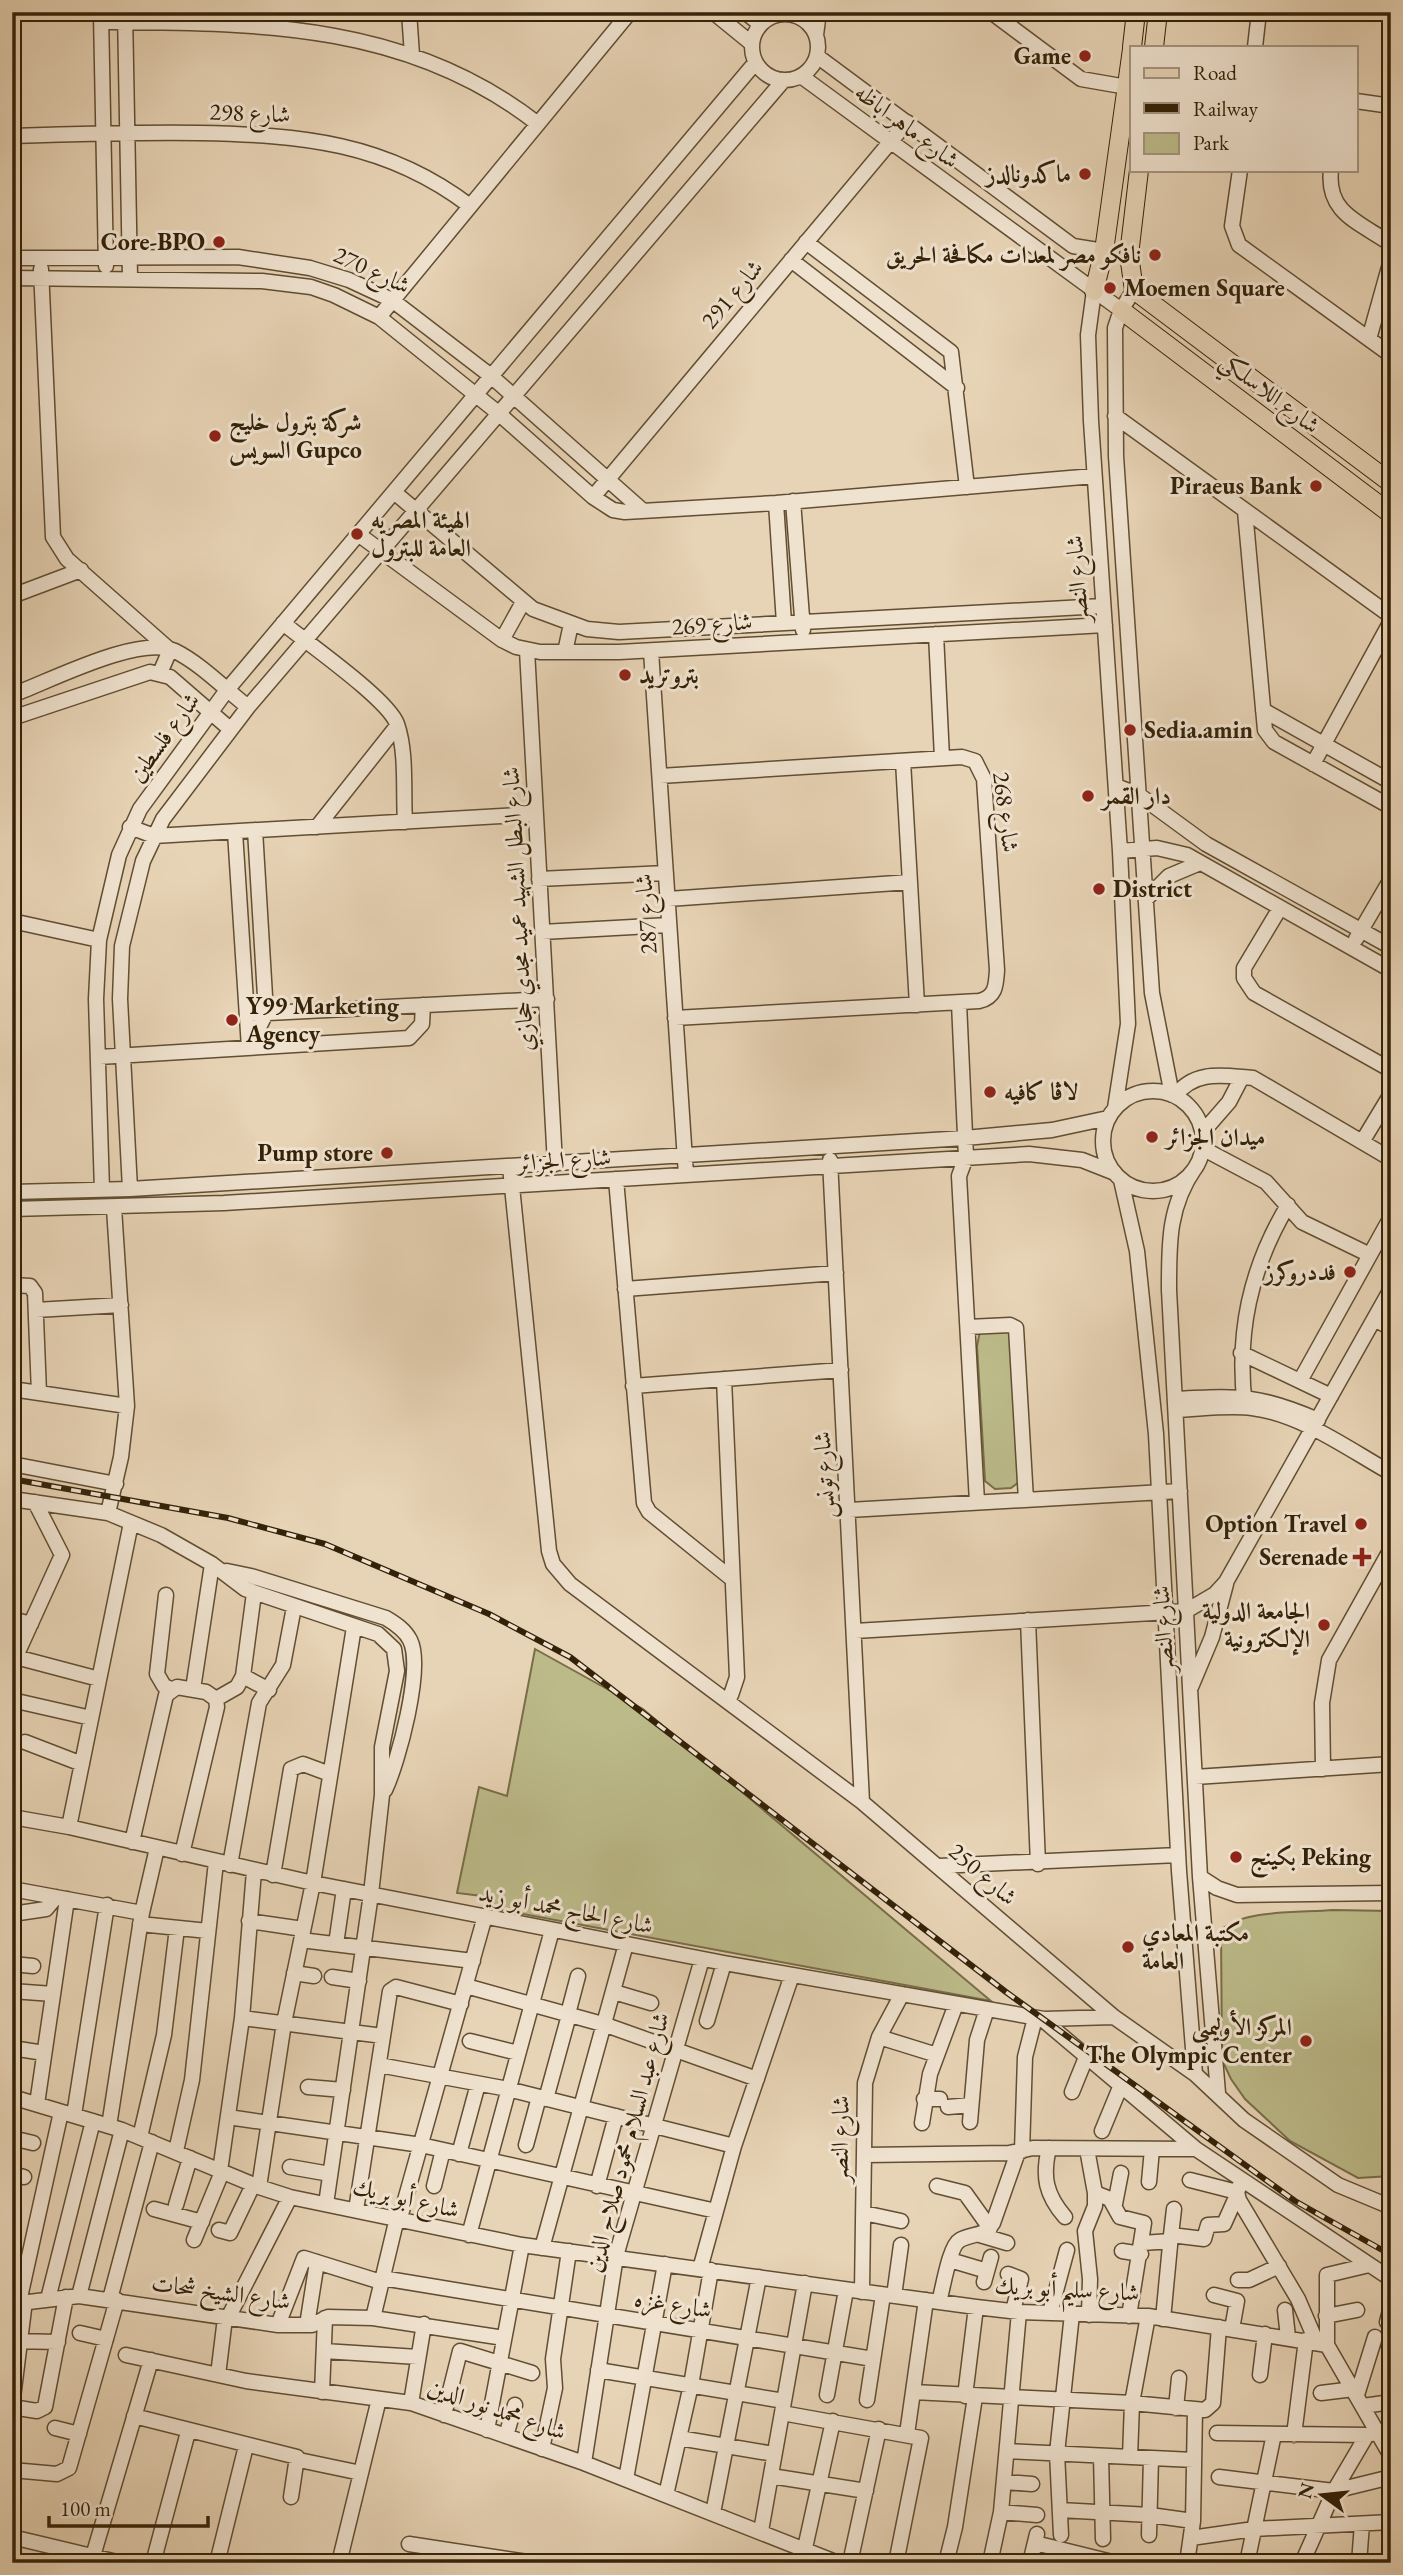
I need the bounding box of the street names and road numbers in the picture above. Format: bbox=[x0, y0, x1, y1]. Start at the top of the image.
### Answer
street label: شارع ماهر اباظه bbox=[846, 76, 966, 179]
street label: شارع 298 bbox=[209, 96, 291, 134]
street label: شارع 270 bbox=[327, 238, 415, 305]
street label: شارع 291 bbox=[694, 253, 773, 338]
street label: شارع اللاسلكي bbox=[1210, 345, 1326, 446]
street label: شارع النصر bbox=[1058, 534, 1100, 627]
street label: شارع 269 bbox=[670, 605, 754, 647]
street label: شارع فلسطين bbox=[121, 686, 211, 791]
street label: شارع البطل الشهيد عميد مجدي حجازي bbox=[495, 766, 545, 1052]
street label: شارع 268 bbox=[981, 770, 1027, 855]
street label: شارع 287 bbox=[627, 872, 669, 956]
street label: شارع الجزائر bbox=[513, 1141, 612, 1183]
street label: شارع تونس bbox=[806, 1430, 846, 1520]
street label: شارع النصر bbox=[1145, 1584, 1185, 1676]
street label: شارع 250 bbox=[939, 1835, 1024, 1916]
street label: شارع الحاج محمد أبو زيد bbox=[475, 1875, 656, 1947]
street label: شارع عبد السلام محمود صلاح الدين bbox=[577, 2009, 682, 2277]
street label: شارع النصر bbox=[823, 2095, 861, 2186]
street label: شارع أبو بريك bbox=[349, 2169, 463, 2230]
street label: شارع الشيخ شحات bbox=[149, 2266, 293, 2323]
street label: شارع سليم أبو بريك bbox=[993, 2268, 1140, 2317]
street label: شارع غزه bbox=[631, 2282, 714, 2330]
street label: شارع محمد نور الدين bbox=[422, 2370, 571, 2451]

